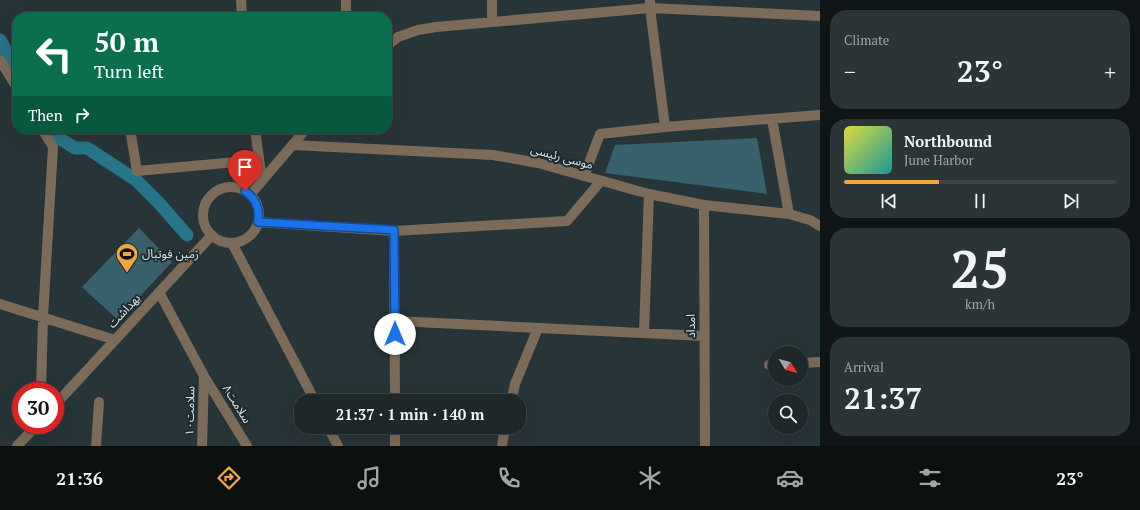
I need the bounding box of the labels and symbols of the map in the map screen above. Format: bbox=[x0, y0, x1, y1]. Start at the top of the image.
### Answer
street label: موسی رئیسی bbox=[529, 141, 595, 172]
pin bbox=[228, 150, 262, 191]
sports icon: زمین فوتبال bbox=[114, 241, 140, 274]
place label: زمین فوتبال bbox=[142, 246, 199, 261]
street label: بهداشت bbox=[104, 291, 143, 331]
position arrow bbox=[374, 313, 416, 355]
street label: امداد bbox=[683, 314, 698, 338]
north arrow bbox=[768, 346, 808, 386]
speed limit sign: 30 bbox=[12, 382, 64, 434]
street label: سلامت۸ bbox=[220, 382, 255, 426]
street label: سلامت۱۰ bbox=[182, 386, 197, 436]

